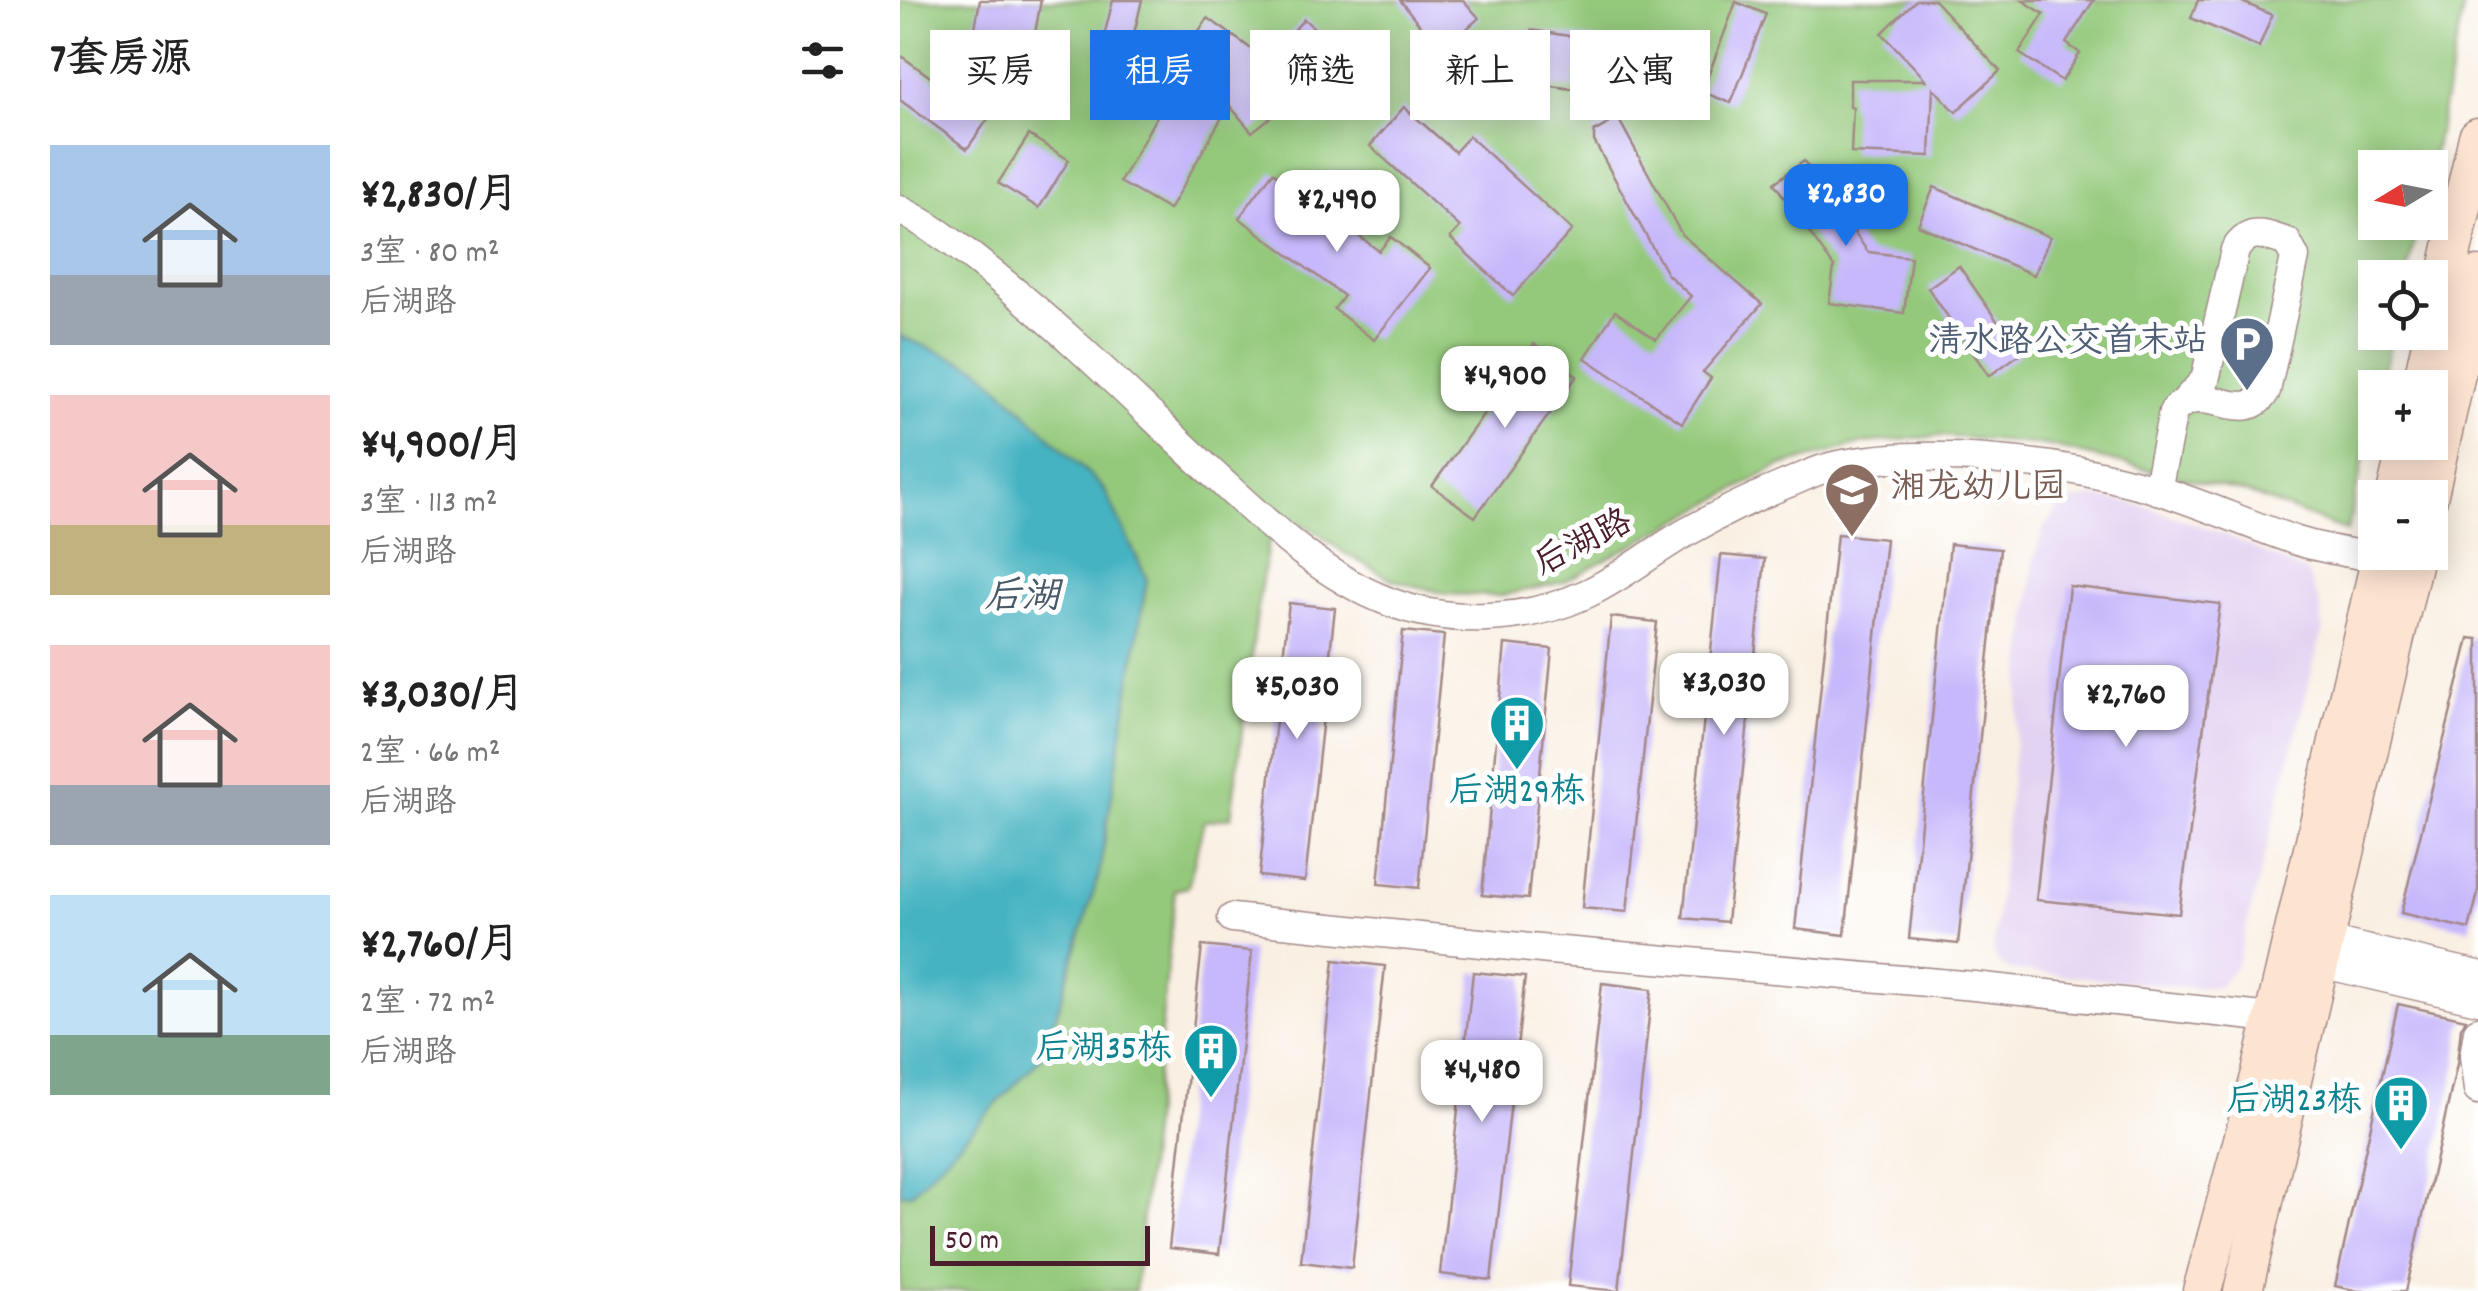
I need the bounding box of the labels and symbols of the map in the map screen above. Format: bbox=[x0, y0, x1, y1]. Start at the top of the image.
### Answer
north arrow bbox=[2358, 150, 2448, 240]
pin: ¥2,830 bbox=[1765, 164, 1927, 249]
pin: ¥2,490 bbox=[1256, 170, 1418, 255]
parking icon: 清水路公交首末站 bbox=[2217, 314, 2277, 393]
place label: 清水路公交首末站 bbox=[1928, 319, 2208, 369]
pin: ¥4,900 bbox=[1424, 346, 1586, 431]
school or university icon: 湘龙幼儿园 bbox=[1822, 460, 1882, 539]
place label: 湘龙幼儿园 bbox=[1891, 465, 2066, 515]
street label: 后湖路 bbox=[1526, 499, 1642, 591]
water label: 后湖 bbox=[984, 572, 1064, 627]
pin: ¥3,030 bbox=[1643, 653, 1805, 738]
pin: ¥5,030 bbox=[1216, 657, 1378, 742]
pin: ¥2,760 bbox=[2045, 665, 2207, 750]
building icon: 后湖29栋 bbox=[1487, 693, 1547, 772]
place label: 后湖29栋 bbox=[1449, 769, 1585, 819]
building icon: 后湖35栋 bbox=[1181, 1021, 1241, 1100]
place label: 后湖35栋 bbox=[1035, 1026, 1172, 1076]
pin: ¥4,480 bbox=[1401, 1040, 1563, 1125]
building icon: 后湖23栋 bbox=[2371, 1073, 2431, 1152]
place label: 后湖23栋 bbox=[2226, 1078, 2362, 1128]
scale bar bbox=[930, 1221, 1150, 1266]

